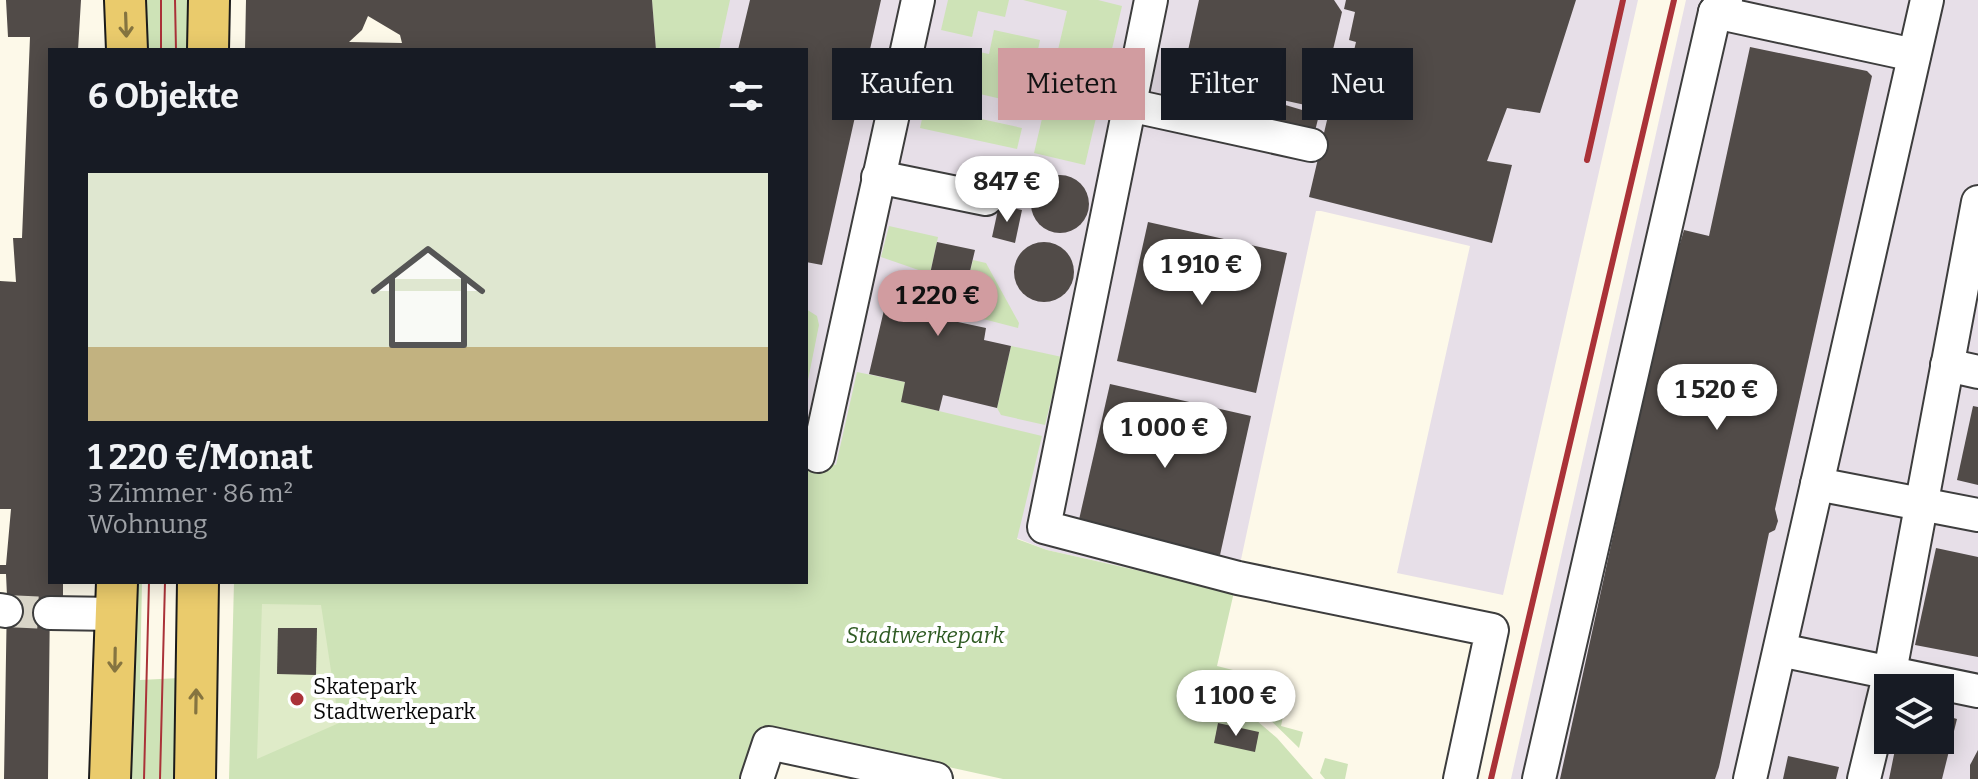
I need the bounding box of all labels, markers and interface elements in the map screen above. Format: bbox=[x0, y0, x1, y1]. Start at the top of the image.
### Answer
one-way arrow bbox=[119, 11, 134, 38]
chip: Kaufen bbox=[832, 48, 982, 120]
chip: Mieten bbox=[998, 48, 1145, 120]
chip: Filter bbox=[1161, 48, 1286, 120]
chip: Neu bbox=[1302, 48, 1413, 120]
icon: filters bbox=[724, 74, 768, 118]
text: 6 Objekte bbox=[88, 76, 239, 117]
pin: 847 € bbox=[951, 156, 1063, 224]
text: 847 € bbox=[973, 166, 1041, 197]
icon: home bbox=[356, 225, 500, 369]
pin: 1 910 € bbox=[1128, 239, 1276, 307]
text: 1 910 € bbox=[1161, 249, 1243, 280]
pin: 1 220 € bbox=[864, 270, 1012, 338]
text: 1 220 € bbox=[896, 280, 980, 311]
pin: 1 520 € bbox=[1643, 364, 1791, 432]
text: 1 520 € bbox=[1675, 374, 1759, 405]
pin: 1 000 € bbox=[1091, 402, 1239, 470]
text: 1 000 € bbox=[1121, 412, 1209, 443]
text: 1 220 €/Monat bbox=[88, 437, 313, 478]
text: 3 Zimmer · 86 m² bbox=[88, 478, 293, 509]
text: Wohnung bbox=[88, 509, 207, 540]
park label: Stadtwerkepark bbox=[846, 622, 1005, 649]
one-way arrow bbox=[107, 646, 123, 673]
pin: 1 100 € bbox=[1162, 670, 1310, 738]
place label: Skatepark Stadtwerkepark bbox=[313, 673, 476, 725]
map controls bbox=[1874, 674, 1954, 754]
button: layers bbox=[1874, 674, 1954, 754]
text: 1 100 € bbox=[1195, 680, 1277, 711]
one-way arrow bbox=[189, 688, 204, 715]
marker: Skatepark Stadtwerkepark bbox=[288, 690, 306, 708]

